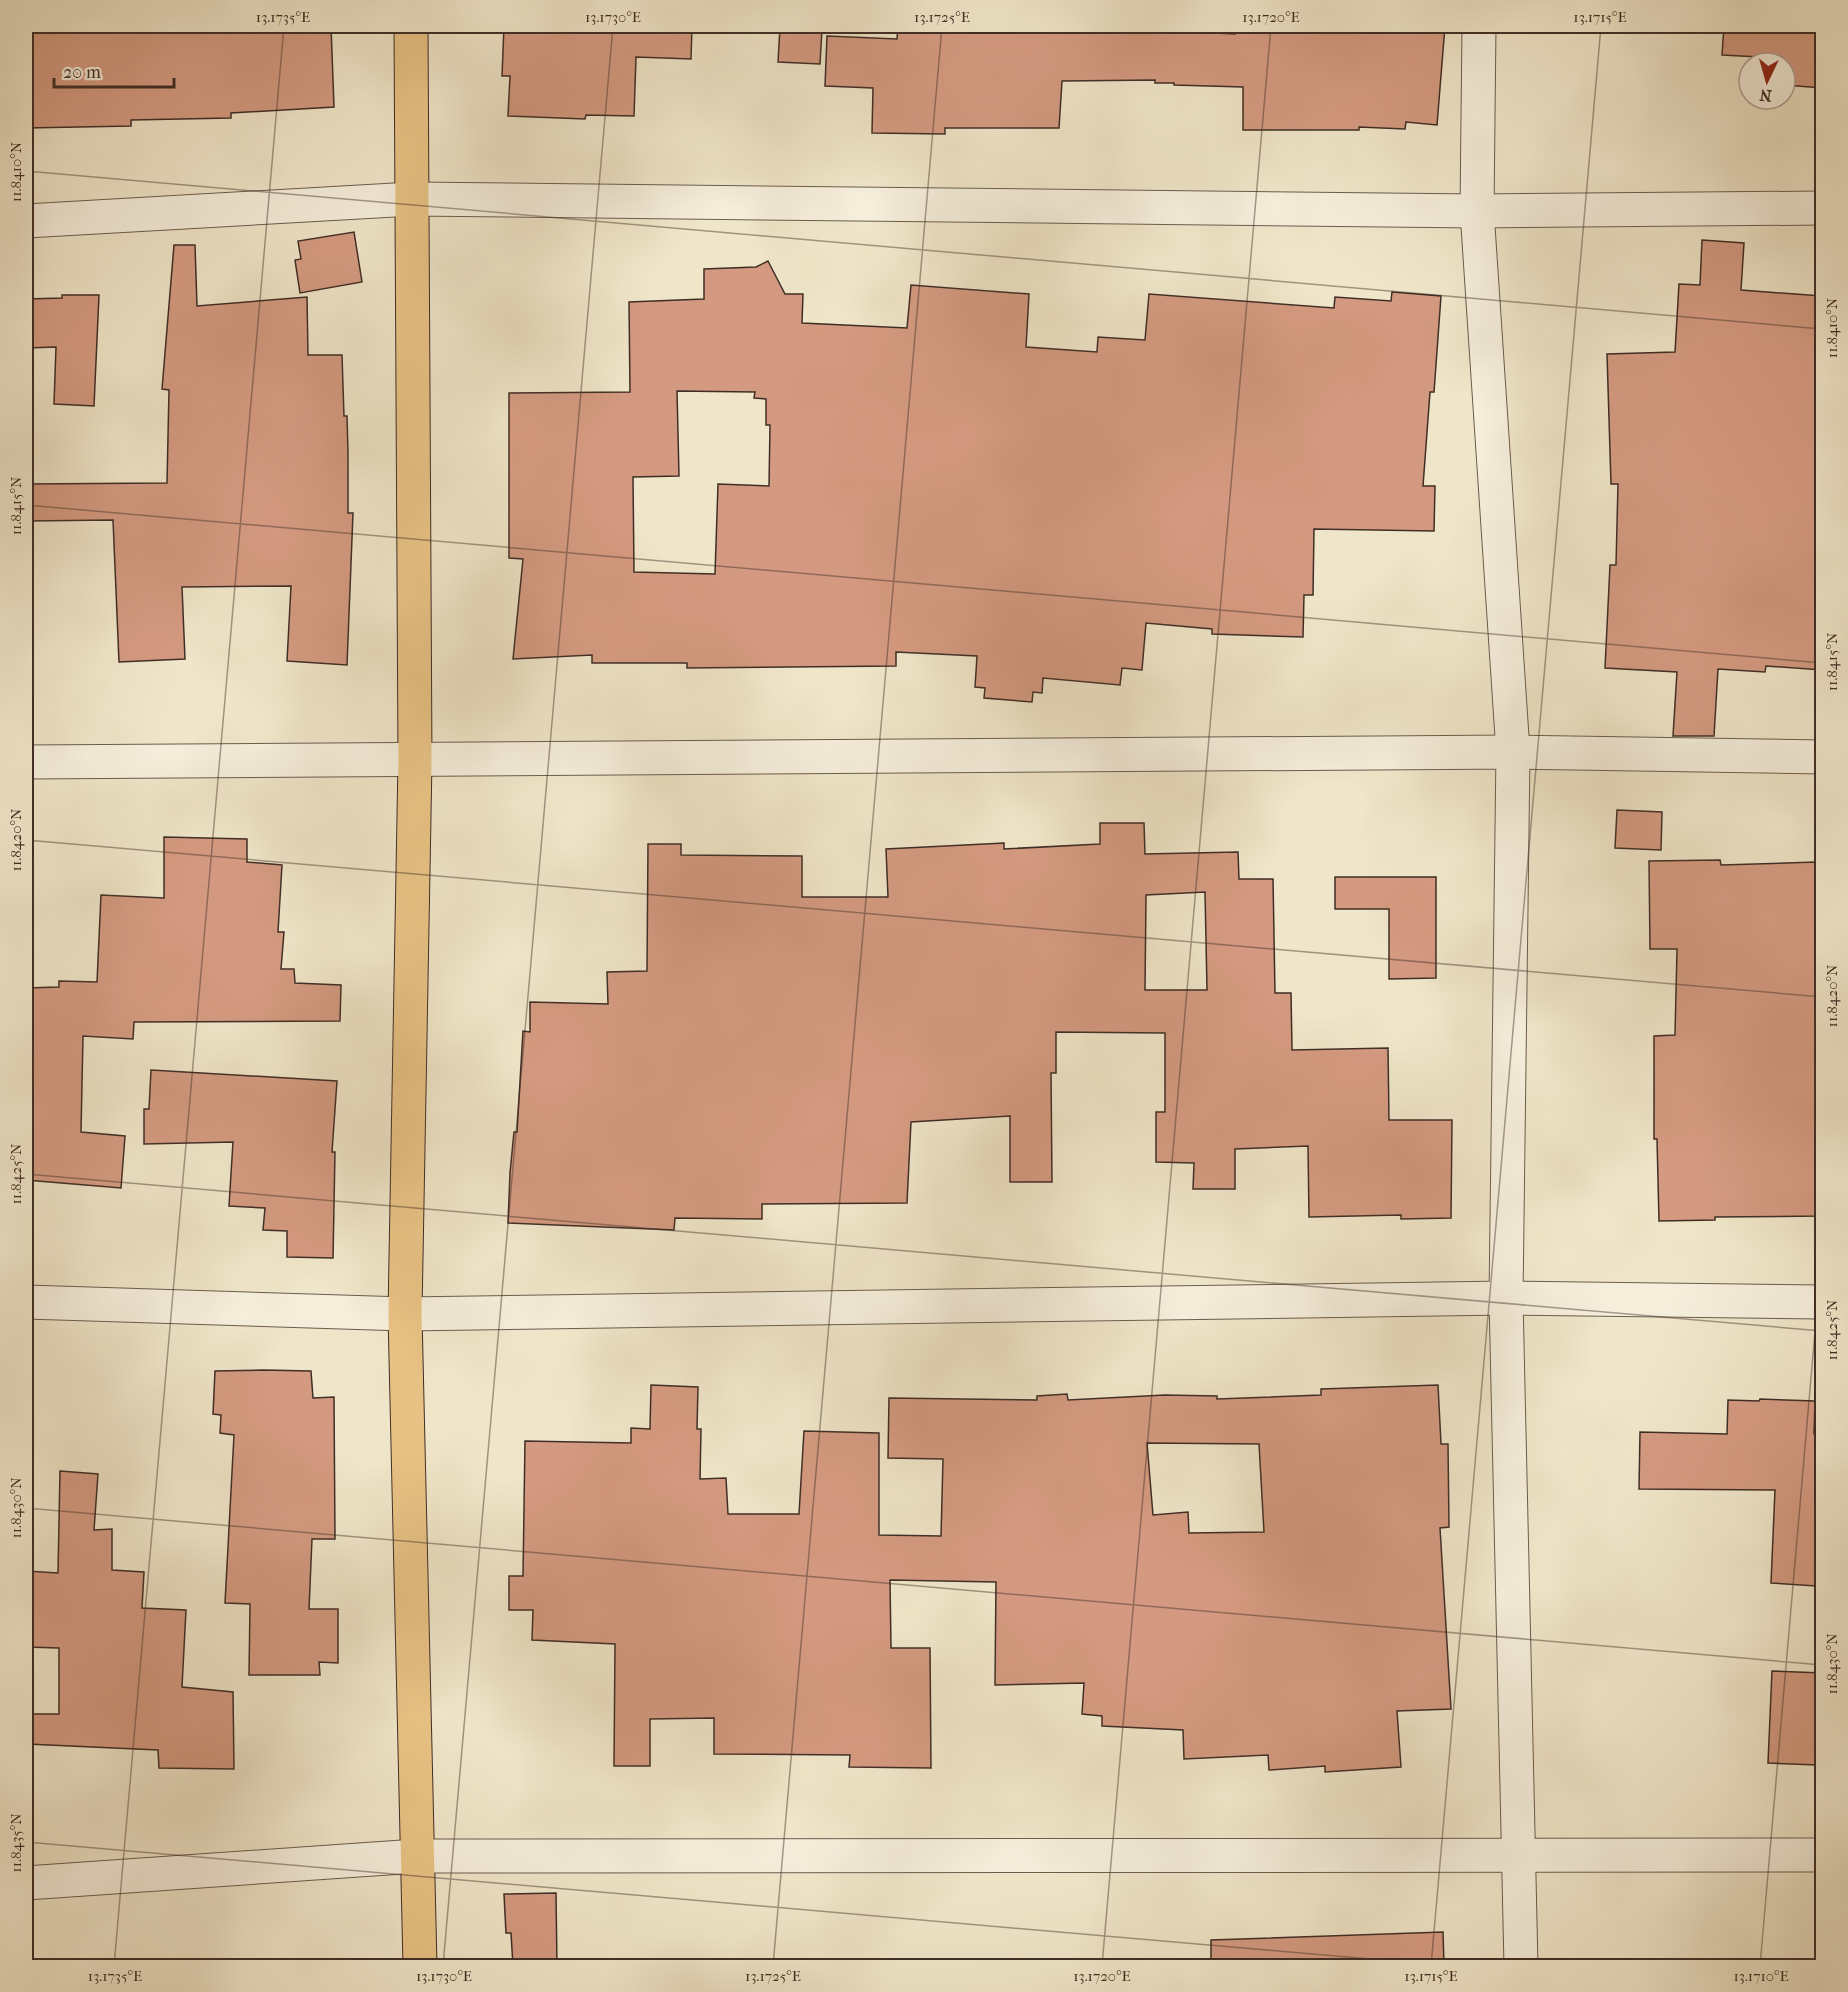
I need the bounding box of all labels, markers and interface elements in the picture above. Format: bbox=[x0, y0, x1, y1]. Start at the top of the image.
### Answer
text: 13.1735°E bbox=[256, 8, 310, 26]
text: 13.1730°E bbox=[585, 8, 641, 26]
text: 13.1725°E bbox=[914, 8, 970, 26]
text: 13.1720°E bbox=[1242, 8, 1300, 26]
text: 13.1715°E bbox=[1573, 8, 1627, 26]
scale bar bbox=[54, 51, 174, 89]
north arrow bbox=[1737, 51, 1797, 111]
text: 20 m bbox=[63, 62, 101, 83]
text: N bbox=[1758, 85, 1773, 105]
text: 11.8410°N bbox=[7, 141, 25, 202]
text: 11.8410°N bbox=[1823, 297, 1841, 358]
text: 11.8415°N bbox=[7, 476, 25, 535]
text: 11.8415°N bbox=[1823, 632, 1841, 691]
text: 11.8420°N bbox=[7, 808, 25, 871]
text: 11.8420°N bbox=[1823, 964, 1841, 1027]
text: 11.8425°N bbox=[7, 1143, 25, 1204]
text: 11.8425°N bbox=[1823, 1299, 1841, 1360]
text: 11.8430°N bbox=[7, 1477, 25, 1539]
text: 11.8430°N bbox=[1823, 1633, 1841, 1695]
text: 11.8435°N bbox=[7, 1813, 25, 1873]
text: 13.1735°E bbox=[88, 1967, 142, 1985]
text: 13.1730°E bbox=[416, 1967, 472, 1985]
text: 13.1725°E bbox=[745, 1967, 801, 1985]
text: 13.1720°E bbox=[1073, 1967, 1131, 1985]
text: 13.1715°E bbox=[1404, 1967, 1458, 1985]
text: 13.1710°E bbox=[1733, 1967, 1789, 1985]

